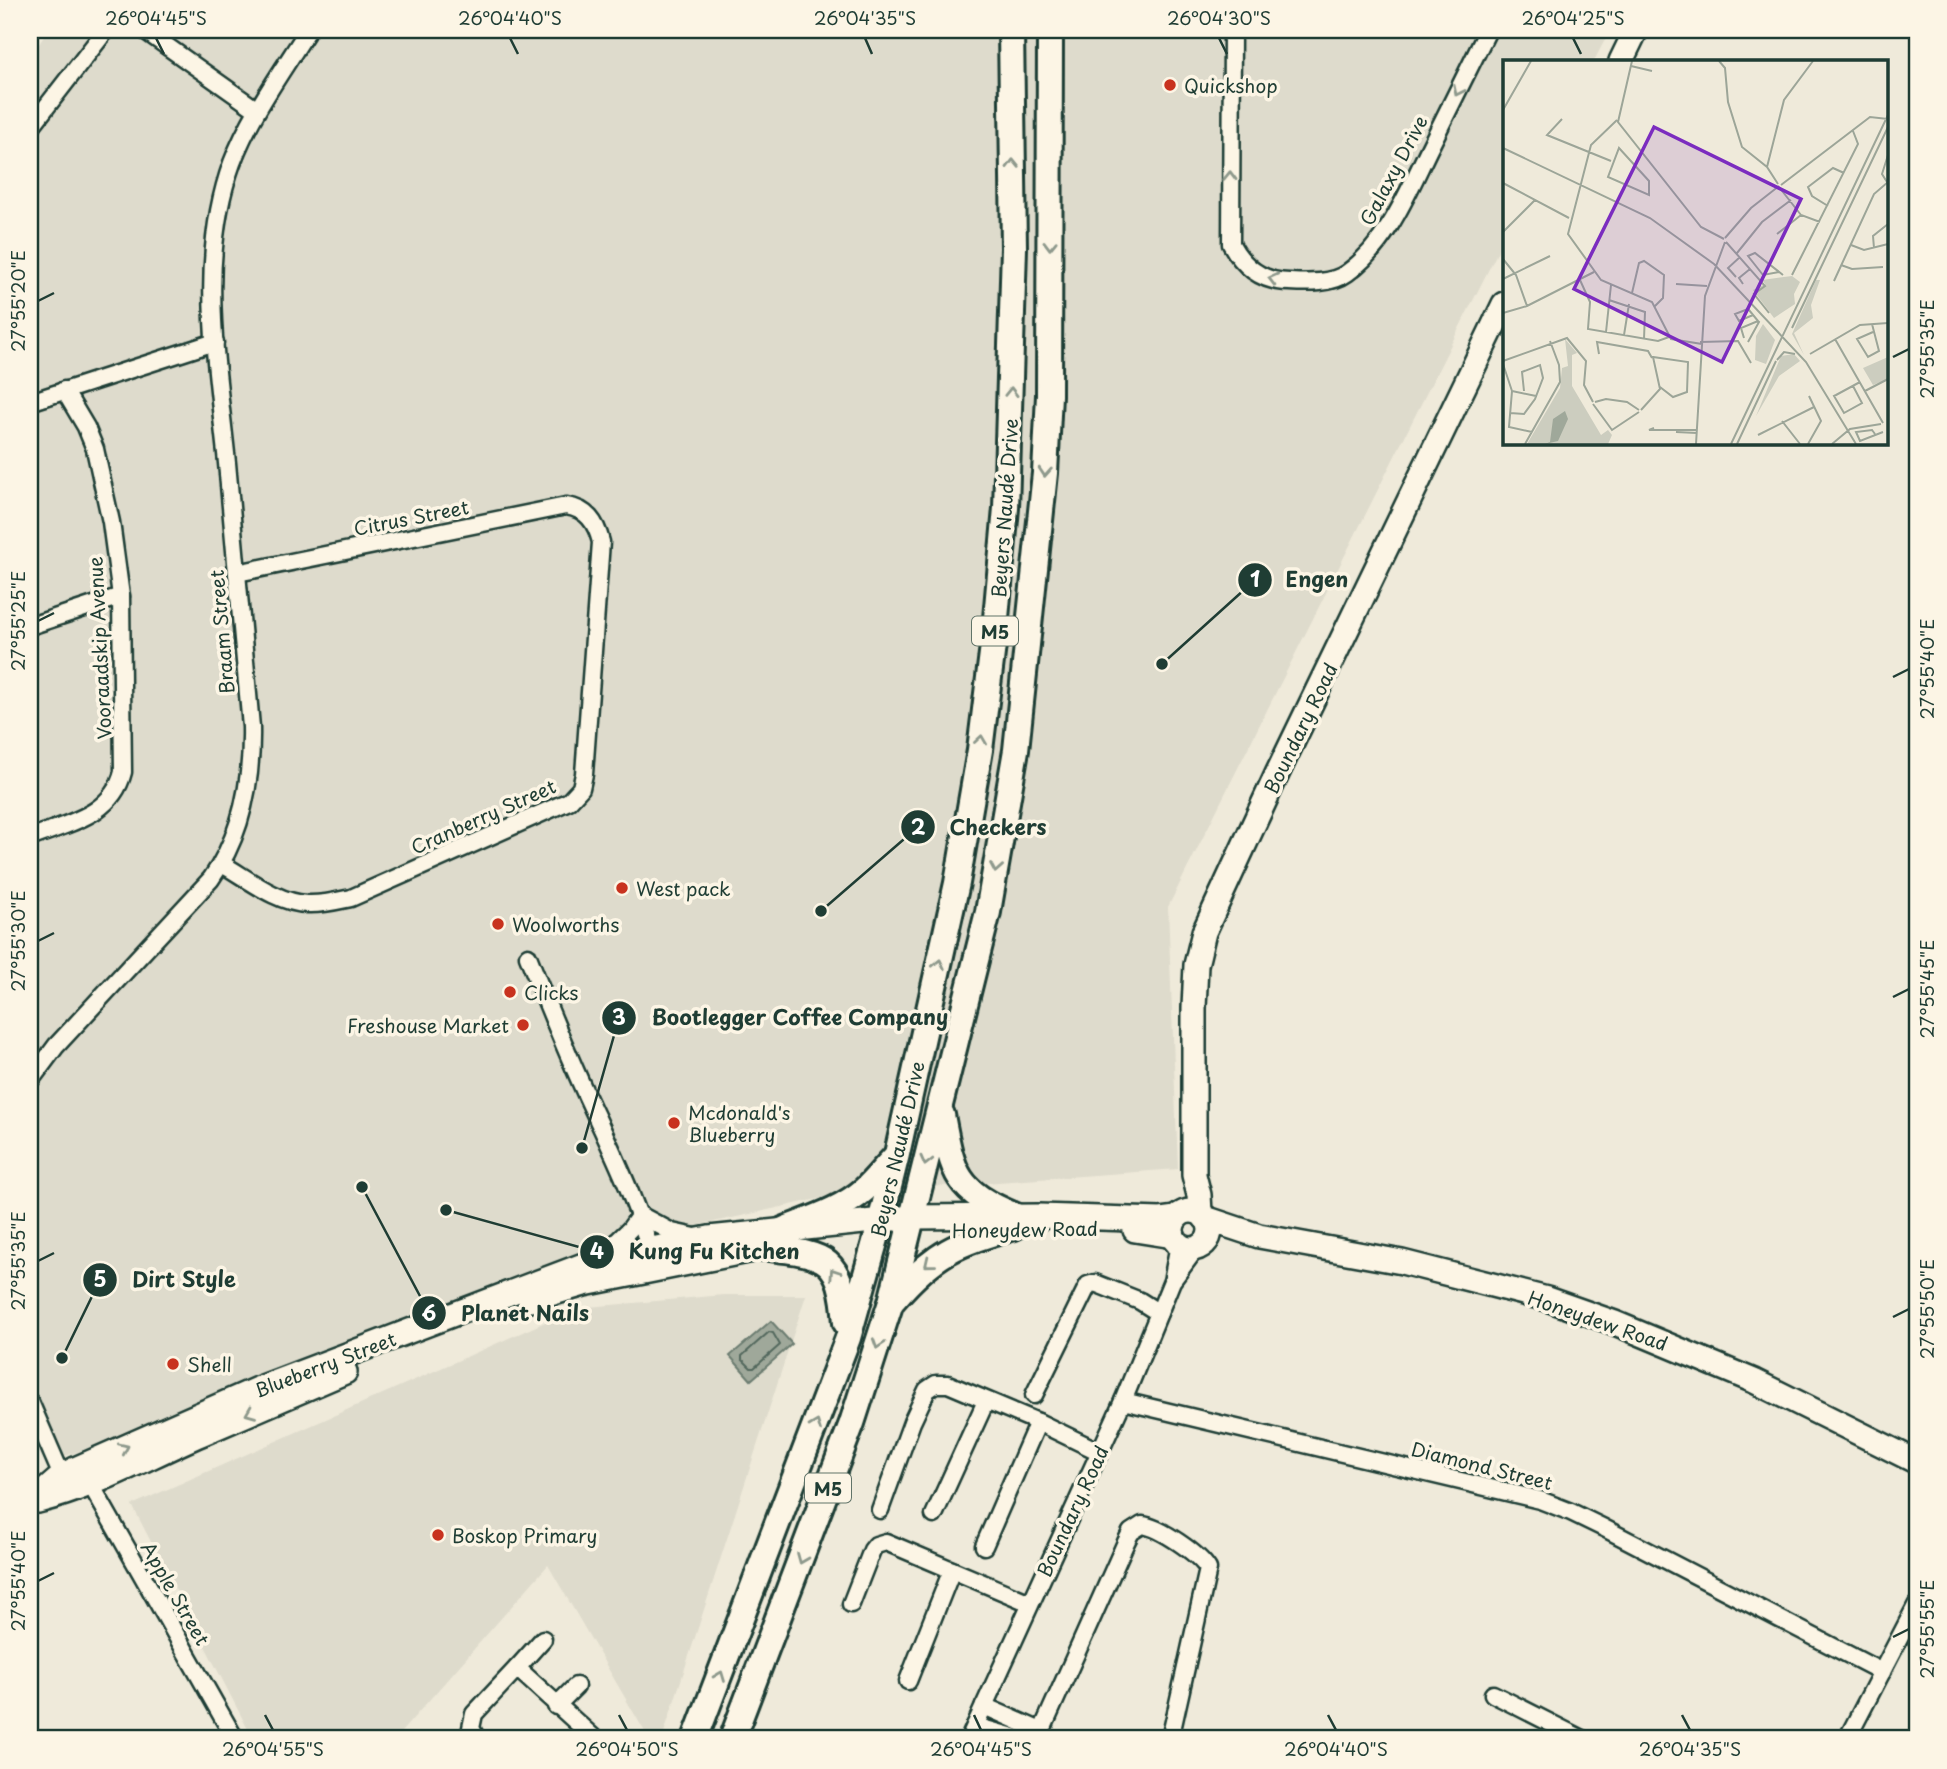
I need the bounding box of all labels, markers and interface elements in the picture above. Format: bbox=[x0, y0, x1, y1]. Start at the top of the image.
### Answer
text: 26°04'45"S bbox=[105, 4, 207, 31]
text: 26°04'40"S bbox=[458, 4, 562, 31]
text: 26°04'35"S bbox=[814, 4, 916, 31]
text: 26°04'30"S bbox=[1167, 4, 1271, 31]
text: 26°04'25"S bbox=[1521, 4, 1625, 31]
inset map bbox=[1503, 60, 1888, 444]
place label: Quickshop bbox=[1184, 71, 1278, 99]
marker: Quickshop bbox=[1162, 77, 1178, 93]
one-way arrow bbox=[1452, 84, 1466, 96]
street label: Galaxy Drive bbox=[1352, 110, 1434, 230]
one-way arrow bbox=[1005, 158, 1021, 169]
one-way arrow bbox=[1222, 170, 1238, 181]
one-way arrow bbox=[1043, 240, 1058, 251]
text: 27°55'20"E bbox=[4, 250, 31, 352]
one-way arrow bbox=[1268, 273, 1280, 288]
text: 27°55'35"E bbox=[1913, 299, 1940, 399]
one-way arrow bbox=[1003, 386, 1019, 396]
street label: Beyers Naudé Drive bbox=[984, 417, 1024, 599]
one-way arrow bbox=[1038, 467, 1053, 478]
street label: Citrus Street bbox=[351, 492, 471, 542]
street label: Vooraadskip Avenue bbox=[80, 556, 118, 740]
callout: Engen bbox=[1237, 559, 1363, 601]
text: 1 bbox=[1250, 562, 1260, 594]
text: Engen bbox=[1286, 562, 1348, 594]
street label: Braam Street bbox=[202, 569, 240, 695]
text: 27°55'25"E bbox=[4, 571, 31, 671]
road number: M5 bbox=[972, 616, 1018, 646]
text: 27°55'40"E bbox=[1913, 618, 1940, 720]
street label: Boundary Road bbox=[1256, 658, 1344, 798]
one-way arrow bbox=[973, 734, 988, 746]
street label: Cranberry Street bbox=[406, 771, 560, 861]
callout: Checkers bbox=[900, 806, 1060, 848]
text: 2 bbox=[911, 810, 926, 842]
text: Checkers bbox=[949, 810, 1047, 842]
one-way arrow bbox=[989, 862, 1004, 874]
place label: West pack bbox=[636, 874, 731, 902]
marker: West pack bbox=[614, 880, 630, 896]
text: 27°55'30"E bbox=[4, 890, 31, 992]
place label: Woolworths bbox=[512, 910, 619, 938]
marker: Woolworths bbox=[490, 916, 506, 932]
text: 27°55'45"E bbox=[1913, 939, 1940, 1039]
one-way arrow bbox=[931, 958, 946, 970]
place label: Clicks bbox=[524, 978, 578, 1006]
marker: Clicks bbox=[502, 984, 518, 1000]
callout: Bootlegger Coffee Company bbox=[602, 997, 964, 1039]
text: 3 bbox=[612, 1000, 626, 1032]
text: Bootlegger Coffee Company bbox=[652, 1000, 948, 1032]
place label: Freshouse Market bbox=[347, 1011, 509, 1039]
marker: Freshouse Market bbox=[515, 1017, 531, 1033]
street label: Beyers Naudé Drive bbox=[863, 1058, 931, 1240]
place label: Mcdonald's Blueberry bbox=[688, 1098, 790, 1148]
marker: Mcdonald's Blueberry bbox=[666, 1115, 682, 1131]
one-way arrow bbox=[920, 1155, 934, 1167]
text: 27°55'35"E bbox=[4, 1211, 31, 1311]
street label: Honeydew Road bbox=[952, 1214, 1098, 1244]
callout: Kung Fu Kitchen bbox=[580, 1231, 814, 1273]
text: 4 bbox=[590, 1234, 604, 1266]
text: Kung Fu Kitchen bbox=[628, 1234, 800, 1266]
one-way arrow bbox=[925, 1255, 937, 1268]
callout: Dirt Style bbox=[83, 1259, 250, 1301]
text: 27°55'50"E bbox=[1913, 1259, 1940, 1359]
text: 5 bbox=[93, 1262, 107, 1294]
text: Dirt Style bbox=[132, 1262, 236, 1294]
one-way arrow bbox=[830, 1268, 842, 1281]
street label: Honeydew Road bbox=[1524, 1283, 1672, 1357]
callout: Planet Nails bbox=[411, 1292, 603, 1334]
text: 6 bbox=[422, 1296, 437, 1328]
text: Planet Nails bbox=[461, 1296, 589, 1328]
street label: Blueberry Street bbox=[250, 1324, 400, 1404]
one-way arrow bbox=[871, 1338, 886, 1350]
place label: Shell bbox=[187, 1350, 232, 1378]
marker: Shell bbox=[165, 1356, 181, 1372]
one-way arrow bbox=[245, 1405, 257, 1419]
one-way arrow bbox=[807, 1419, 821, 1431]
street label: Diamond Street bbox=[1409, 1434, 1555, 1496]
street label: Boundary Road bbox=[1029, 1441, 1115, 1581]
one-way arrow bbox=[117, 1442, 129, 1456]
road number: M5 bbox=[805, 1474, 851, 1503]
place label: Boskop Primary bbox=[452, 1521, 597, 1549]
marker: Boskop Primary bbox=[430, 1527, 446, 1543]
text: 27°55'40"E bbox=[4, 1530, 31, 1632]
street label: Apple Street bbox=[135, 1536, 217, 1650]
one-way arrow bbox=[797, 1552, 811, 1564]
text: 27°55'55"E bbox=[1913, 1579, 1940, 1679]
one-way arrow bbox=[712, 1670, 726, 1682]
text: 26°04'55"S bbox=[222, 1735, 324, 1762]
text: 26°04'50"S bbox=[575, 1735, 679, 1762]
text: 26°04'45"S bbox=[930, 1735, 1032, 1762]
text: 26°04'40"S bbox=[1284, 1735, 1388, 1762]
text: 26°04'35"S bbox=[1639, 1735, 1741, 1762]

